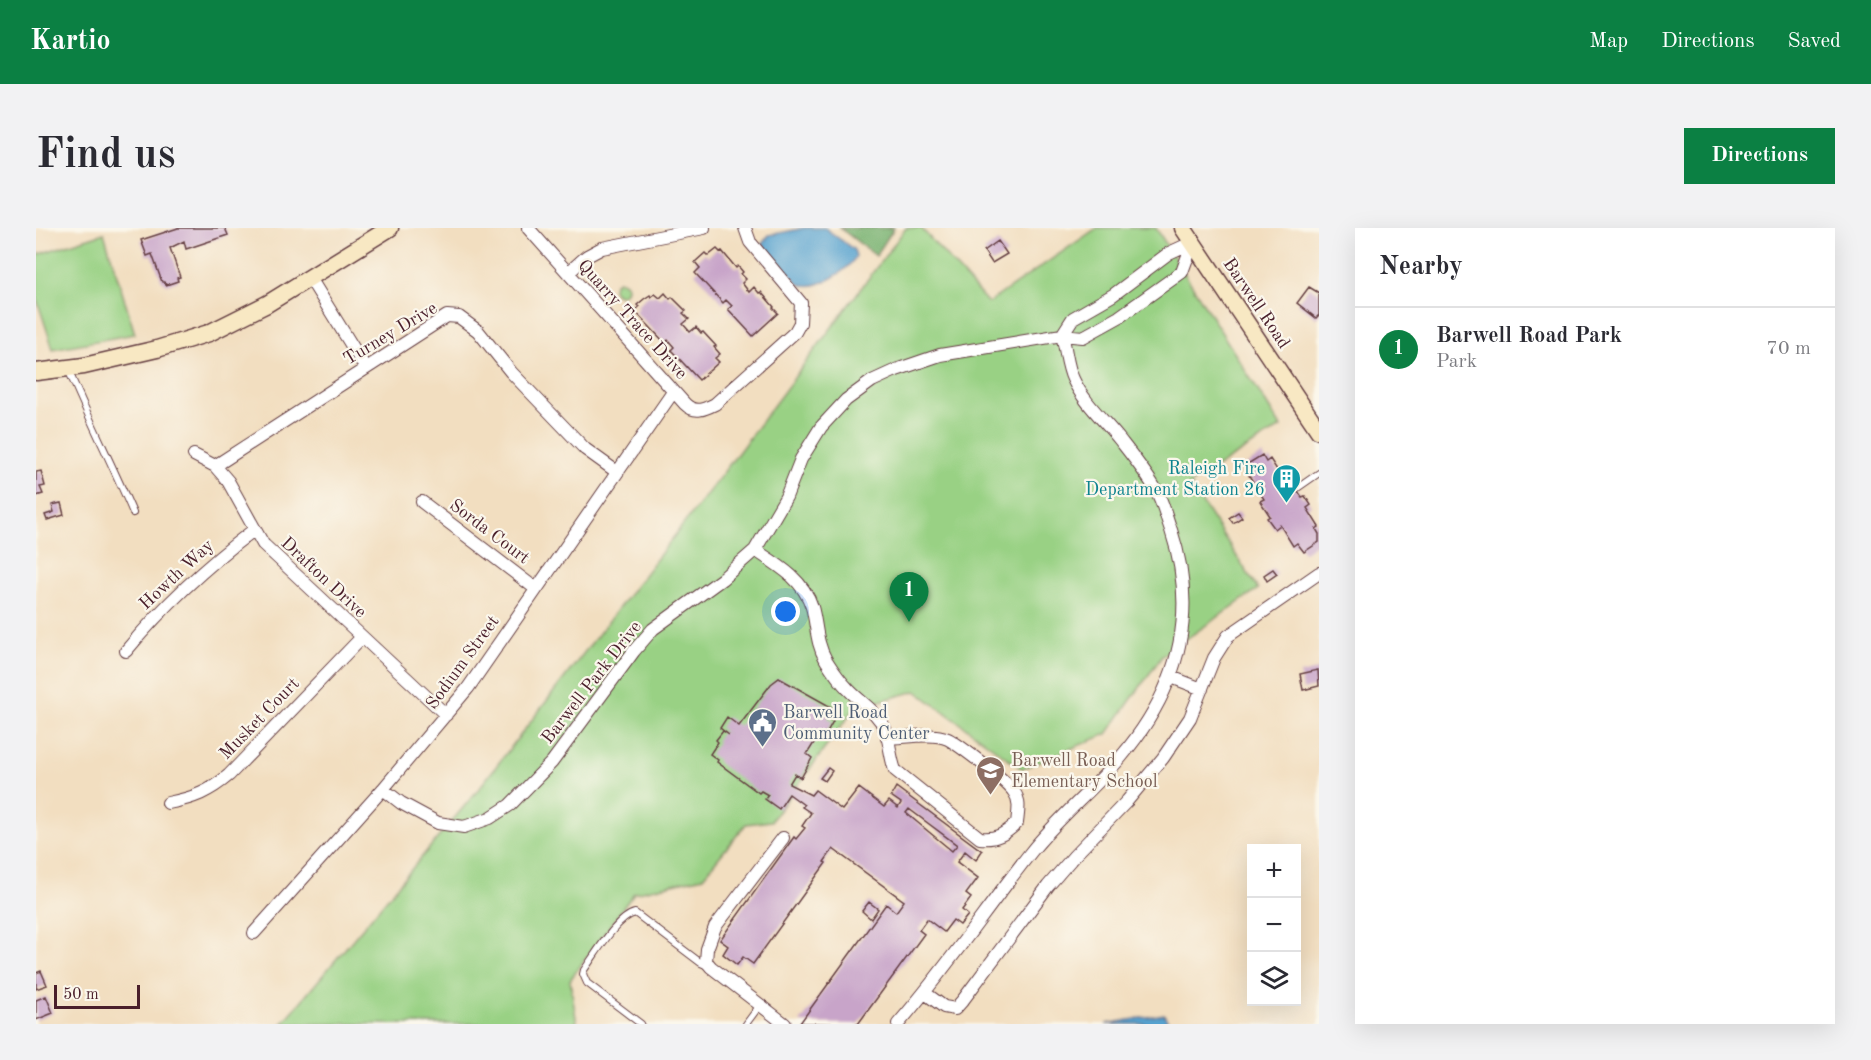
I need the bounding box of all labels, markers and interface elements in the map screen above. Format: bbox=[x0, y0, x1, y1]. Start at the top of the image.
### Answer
text: Kartio bbox=[30, 28, 111, 56]
text: Map bbox=[1589, 31, 1628, 52]
text: Directions bbox=[1661, 31, 1755, 52]
text: Saved bbox=[1788, 31, 1841, 52]
button: Directions bbox=[1684, 128, 1835, 184]
text: Find us bbox=[36, 135, 175, 177]
text: Nearby bbox=[1379, 254, 1463, 280]
street label: Barwell Road bbox=[1219, 255, 1293, 352]
street label: Quarry Trace Drive bbox=[574, 256, 690, 383]
street label: Turney Drive bbox=[341, 299, 440, 369]
text: Barwell Road Park bbox=[1436, 325, 1622, 347]
text: 1 bbox=[1393, 339, 1404, 359]
text: 70 m bbox=[1766, 339, 1811, 359]
text: Park bbox=[1436, 352, 1477, 372]
place label: Raleigh Fire Department Station 26 bbox=[1085, 460, 1265, 499]
building icon: Raleigh Fire Department Station 26 bbox=[1270, 462, 1302, 504]
street label: Sorda Court bbox=[446, 496, 533, 568]
street label: Drafton Drive bbox=[277, 534, 369, 622]
street label: Howth Way bbox=[136, 536, 217, 613]
pin: 1 bbox=[890, 572, 928, 622]
your location bbox=[771, 597, 800, 626]
street label: Sodium Street bbox=[423, 612, 503, 713]
street label: Barwell Park Drive bbox=[538, 618, 645, 747]
street label: Musket Court bbox=[217, 674, 303, 763]
place label: Barwell Road Community Center bbox=[783, 704, 930, 743]
public building icon: Barwell Road Community Center bbox=[746, 706, 778, 748]
place label: Barwell Road Elementary School bbox=[1011, 752, 1158, 791]
school or university icon: Barwell Road Elementary School bbox=[974, 754, 1006, 796]
map controls bbox=[1247, 844, 1301, 1006]
button: + bbox=[1247, 844, 1301, 898]
button: − bbox=[1247, 898, 1301, 952]
button: layers bbox=[1247, 952, 1301, 1006]
scale bar bbox=[54, 982, 140, 1010]
text: 50 m bbox=[63, 987, 99, 1003]

